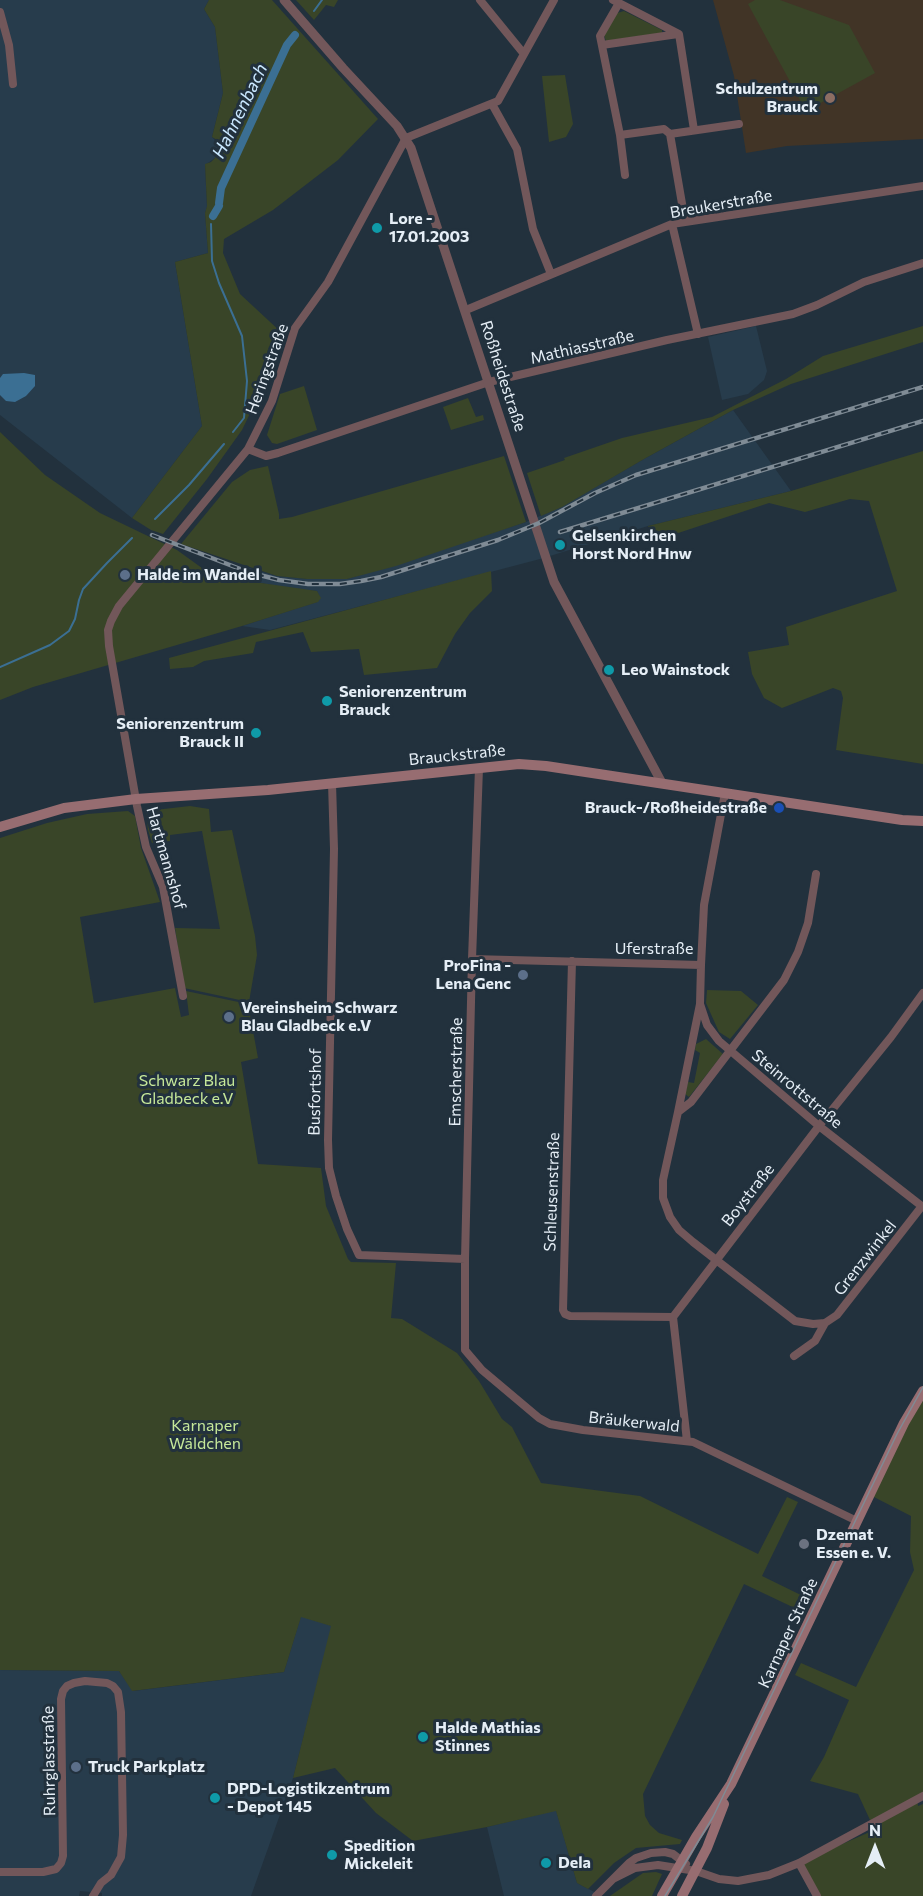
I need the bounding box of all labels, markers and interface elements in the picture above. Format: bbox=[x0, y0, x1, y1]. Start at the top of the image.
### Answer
water label: Hahnenbach bbox=[208, 60, 272, 162]
place label: Schulzentrum Brauck bbox=[716, 79, 818, 117]
marker: Schulzentrum Brauck bbox=[823, 91, 837, 105]
street label: Breukerstraße bbox=[669, 186, 773, 222]
place label: Lore - 17.01.2003 bbox=[389, 209, 469, 247]
marker: Lore - 17.01.2003 bbox=[370, 221, 384, 235]
street label: Roßheidestraße bbox=[476, 318, 530, 434]
street label: Heringstraße bbox=[242, 321, 292, 417]
street label: Mathiasstraße bbox=[528, 326, 636, 368]
place label: Gelsenkirchen Horst Nord Hnw bbox=[572, 526, 692, 564]
marker: Gelsenkirchen Horst Nord Hnw bbox=[553, 538, 567, 552]
place label: Halde im Wandel bbox=[137, 565, 260, 585]
marker: Halde im Wandel bbox=[118, 568, 132, 582]
place label: Leo Wainstock bbox=[621, 660, 730, 680]
marker: Leo Wainstock bbox=[602, 663, 616, 677]
place label: Seniorenzentrum Brauck bbox=[339, 682, 467, 720]
marker: Seniorenzentrum Brauck bbox=[320, 694, 334, 708]
place label: Seniorenzentrum Brauck II bbox=[116, 714, 244, 752]
marker: Seniorenzentrum Brauck II bbox=[249, 726, 263, 740]
street label: Brauckstraße bbox=[408, 740, 506, 770]
place label: Brauck-/Roßheidestraße bbox=[585, 798, 767, 818]
marker: Brauck-/Roßheidestraße bbox=[772, 801, 786, 815]
street label: Hartmannshof bbox=[142, 804, 190, 912]
street label: Uferstraße bbox=[615, 939, 693, 959]
place label: ProFina - Lena Genc bbox=[435, 956, 511, 994]
marker: ProFina - Lena Genc bbox=[516, 968, 530, 982]
place label: Vereinsheim Schwarz Blau Gladbeck e.V bbox=[241, 998, 398, 1036]
marker: Vereinsheim Schwarz Blau Gladbeck e.V bbox=[222, 1010, 236, 1024]
street label: Emscherstraße bbox=[445, 1017, 467, 1127]
street label: Steinrottstraße bbox=[748, 1045, 846, 1133]
street label: Busfortshof bbox=[305, 1048, 325, 1136]
park label: Schwarz Blau Gladbeck e.V bbox=[139, 1071, 235, 1109]
street label: Schleusenstraße bbox=[540, 1132, 564, 1252]
street label: Boystraße bbox=[718, 1160, 778, 1230]
street label: Grenzwinkel bbox=[830, 1217, 900, 1299]
street label: Bräukerwald bbox=[588, 1408, 680, 1436]
park label: Karnaper Wäldchen bbox=[169, 1416, 241, 1454]
place label: Dzemat Essen e. V. bbox=[816, 1525, 891, 1563]
marker: Dzemat Essen e. V. bbox=[797, 1537, 811, 1551]
street label: Karnaper Straße bbox=[754, 1575, 822, 1691]
street label: Ruhrglasstraße bbox=[38, 1706, 60, 1816]
place label: Halde Mathias Stinnes bbox=[435, 1718, 541, 1756]
marker: Halde Mathias Stinnes bbox=[416, 1730, 430, 1744]
place label: Truck Parkplatz bbox=[88, 1757, 205, 1777]
marker: Truck Parkplatz bbox=[69, 1760, 83, 1774]
place label: DPD-Logistikzentrum - Depot 145 bbox=[227, 1779, 390, 1817]
marker: DPD-Logistikzentrum - Depot 145 bbox=[208, 1791, 222, 1805]
north arrow bbox=[845, 1818, 905, 1878]
text: N bbox=[869, 1820, 881, 1839]
place label: Spedition Mickeleit bbox=[344, 1836, 415, 1874]
marker: Spedition Mickeleit bbox=[325, 1848, 339, 1862]
place label: Dela bbox=[558, 1853, 591, 1873]
marker: Dela bbox=[539, 1856, 553, 1870]

